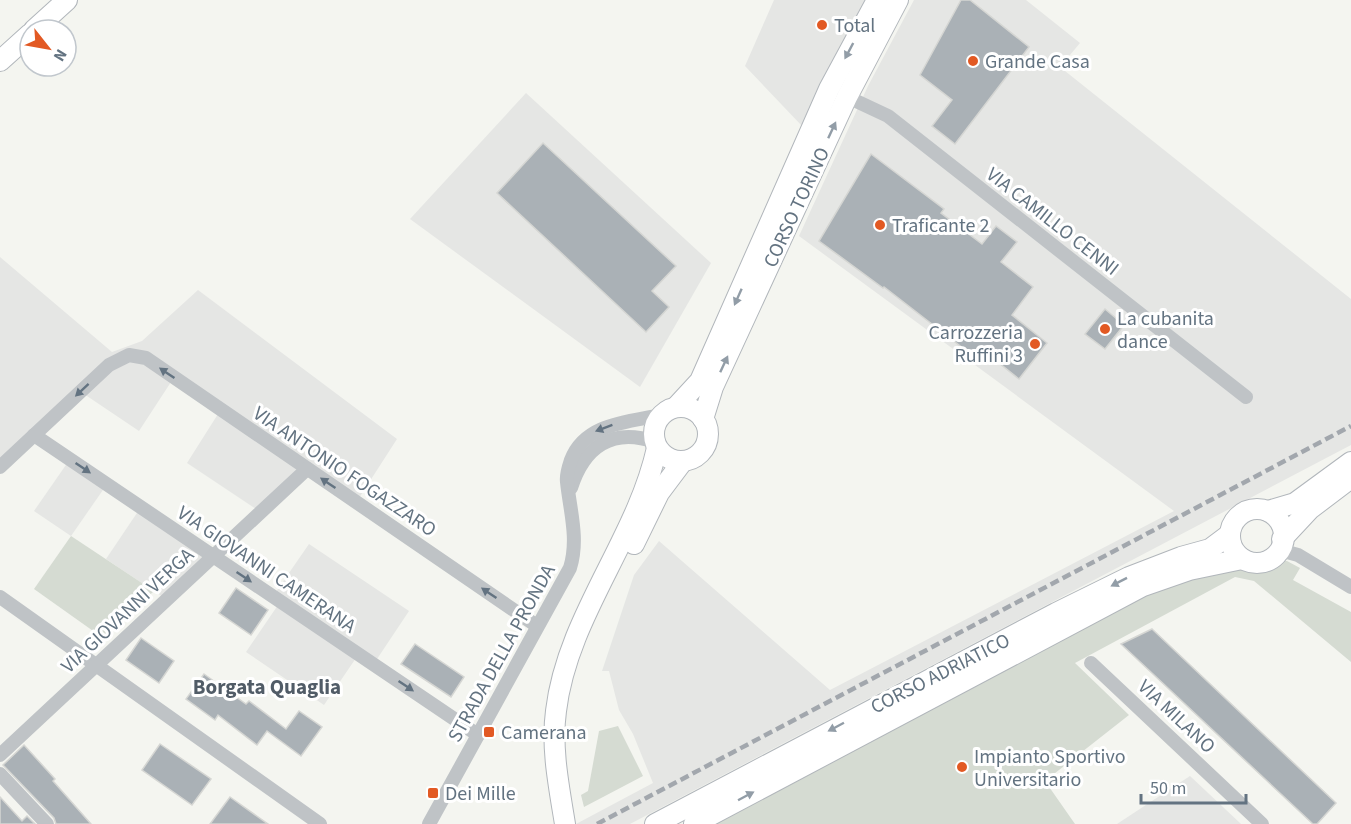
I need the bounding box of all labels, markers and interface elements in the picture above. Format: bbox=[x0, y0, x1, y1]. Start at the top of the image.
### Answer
place label: Total bbox=[834, 12, 875, 40]
north arrow bbox=[18, 18, 78, 78]
marker: Total bbox=[815, 18, 829, 32]
one-way arrow bbox=[844, 43, 854, 60]
text: N bbox=[48, 45, 72, 65]
place label: Grande Casa bbox=[985, 48, 1090, 76]
marker: Grande Casa bbox=[966, 54, 980, 68]
one-way arrow bbox=[827, 121, 836, 138]
street label: CORSO TORINO bbox=[757, 143, 837, 272]
street label: VIA CAMILLO CENNI bbox=[980, 161, 1125, 283]
place label: Traficante 2 bbox=[892, 212, 989, 240]
marker: Traficante 2 bbox=[873, 218, 887, 232]
one-way arrow bbox=[733, 288, 742, 306]
place label: La cubanita dance bbox=[1117, 305, 1214, 356]
place label: Carrozzeria Ruffini 3 bbox=[928, 319, 1023, 370]
marker: La cubanita dance bbox=[1098, 322, 1112, 336]
marker: Carrozzeria Ruffini 3 bbox=[1028, 337, 1042, 351]
one-way arrow bbox=[720, 355, 729, 373]
one-way arrow bbox=[160, 367, 176, 379]
one-way arrow bbox=[76, 382, 90, 396]
street label: VIA ANTONIO FOGAZZARO bbox=[247, 400, 442, 544]
one-way arrow bbox=[595, 423, 613, 433]
one-way arrow bbox=[74, 462, 91, 473]
one-way arrow bbox=[320, 478, 336, 489]
street label: VIA GIOVANNI CAMERANA bbox=[171, 499, 362, 640]
street label: VIA GIOVANNI VERGA bbox=[55, 542, 200, 680]
street label: STRADA DELLA PRONDA bbox=[441, 559, 562, 747]
one-way arrow bbox=[236, 571, 252, 582]
one-way arrow bbox=[1111, 577, 1128, 587]
one-way arrow bbox=[481, 588, 497, 599]
street label: CORSO ADRIATICO bbox=[866, 627, 1015, 721]
district label: Borgata Quaglia bbox=[193, 672, 341, 702]
street label: VIA MILANO bbox=[1131, 673, 1221, 760]
one-way arrow bbox=[397, 680, 413, 692]
place label: Camerana bbox=[501, 719, 587, 747]
one-way arrow bbox=[828, 723, 845, 732]
marker: Camerana bbox=[482, 725, 496, 739]
place label: Impianto Sportivo Universitario bbox=[974, 743, 1126, 794]
marker: Impianto Sportivo Universitario bbox=[955, 760, 969, 774]
scale bar bbox=[1141, 767, 1246, 805]
text: 50 m bbox=[1150, 776, 1186, 801]
place label: Dei Mille bbox=[445, 780, 516, 808]
marker: Dei Mille bbox=[426, 786, 440, 800]
one-way arrow bbox=[738, 791, 755, 801]

